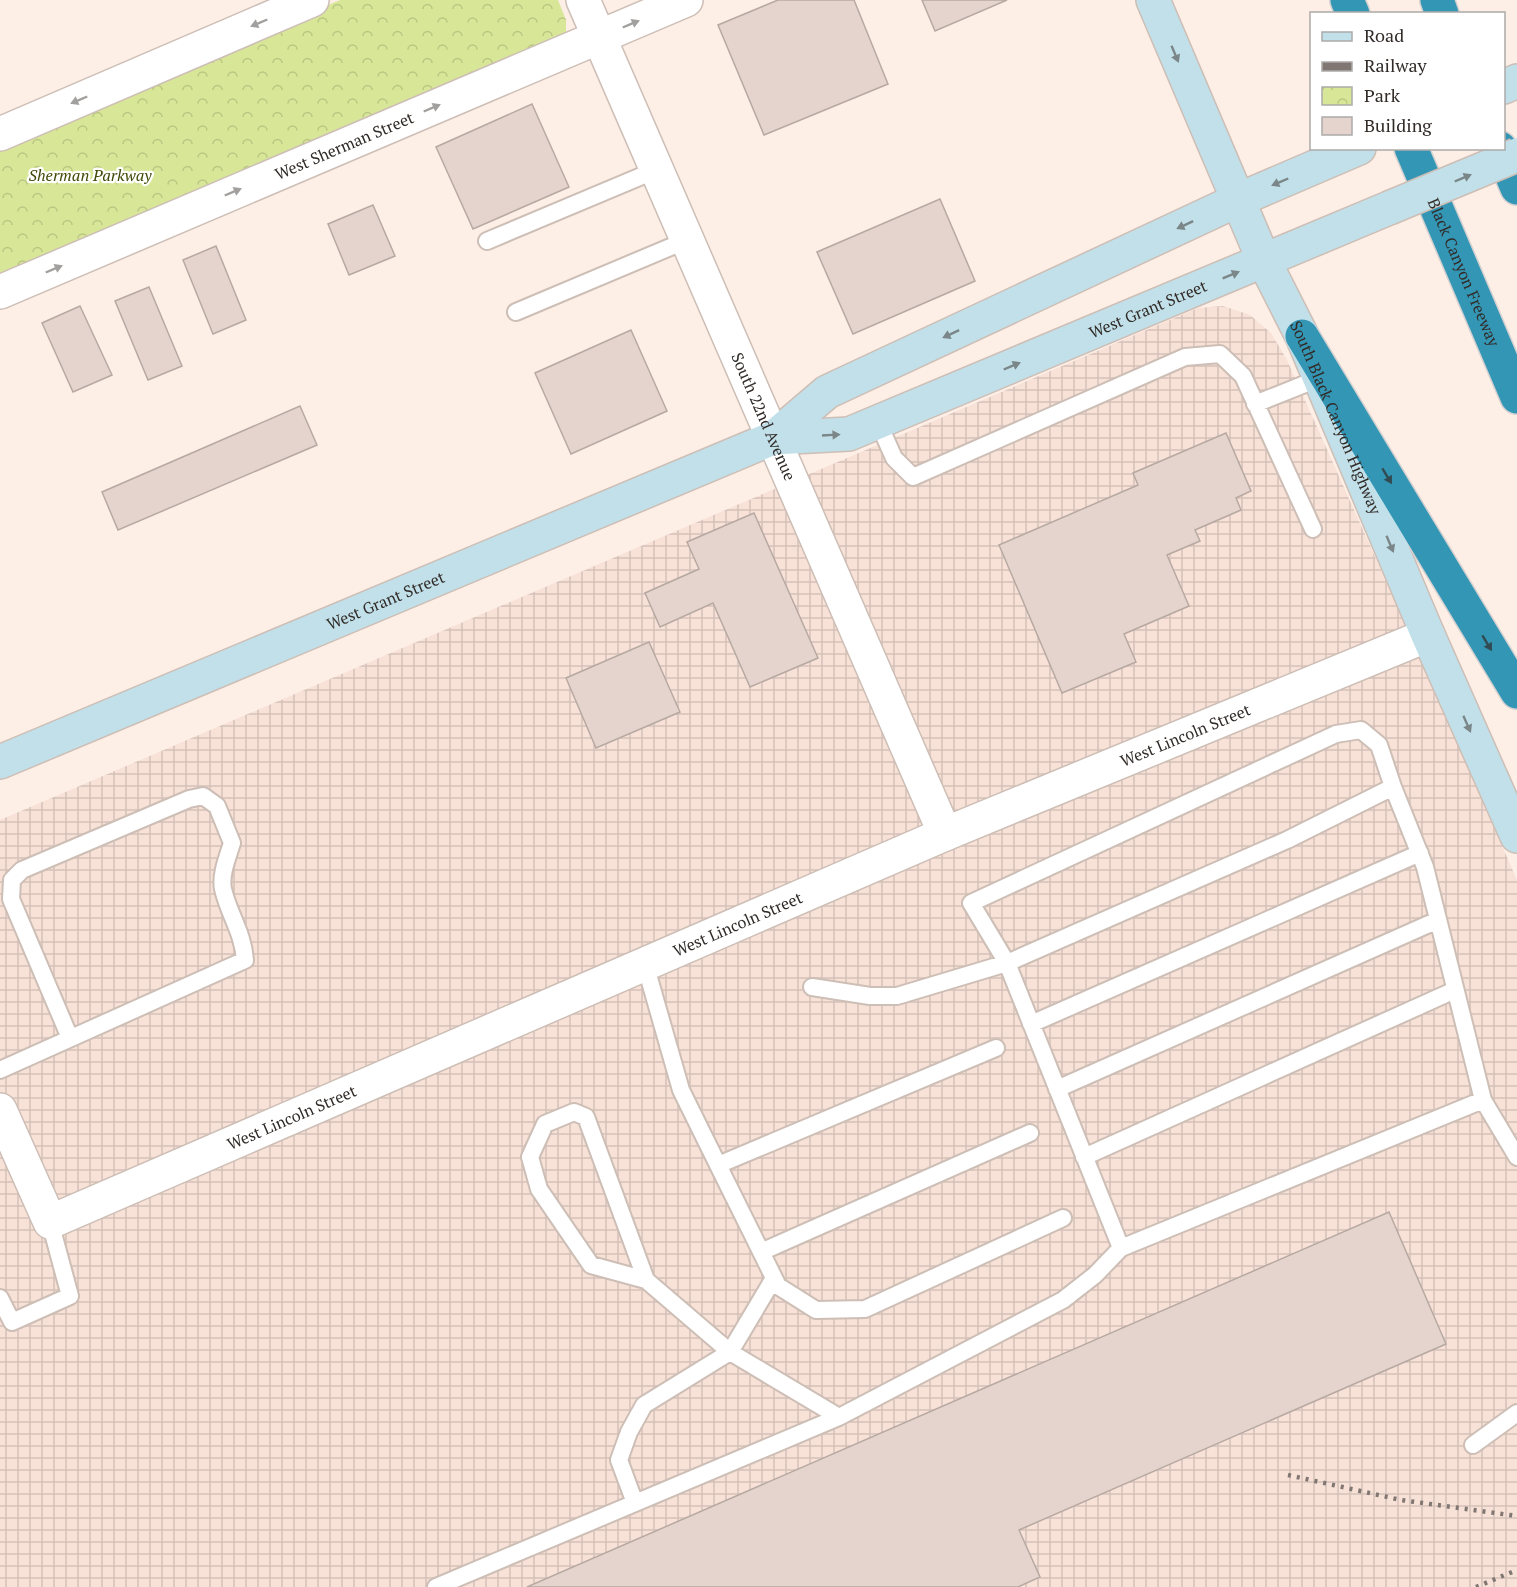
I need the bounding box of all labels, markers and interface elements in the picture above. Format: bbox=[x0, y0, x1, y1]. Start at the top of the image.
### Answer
legend bbox=[1310, 12, 1505, 150]
one-way arrow bbox=[249, 18, 267, 28]
one-way arrow bbox=[622, 19, 640, 29]
text: Road bbox=[1364, 23, 1404, 47]
one-way arrow bbox=[1171, 45, 1180, 62]
text: Railway bbox=[1364, 53, 1428, 77]
text: Park bbox=[1364, 83, 1401, 107]
one-way arrow bbox=[70, 95, 88, 105]
one-way arrow bbox=[423, 103, 441, 113]
street label: West Sherman Street bbox=[271, 106, 417, 185]
text: Building bbox=[1364, 113, 1432, 137]
park label: Sherman Parkway bbox=[29, 164, 152, 186]
one-way arrow bbox=[1454, 173, 1472, 183]
one-way arrow bbox=[1271, 178, 1289, 187]
one-way arrow bbox=[224, 187, 242, 197]
street label: Black Canyon Freeway bbox=[1423, 195, 1506, 351]
one-way arrow bbox=[1176, 220, 1193, 229]
one-way arrow bbox=[45, 264, 63, 274]
one-way arrow bbox=[1222, 270, 1240, 279]
street label: West Grant Street bbox=[1085, 274, 1210, 343]
street label: South Black Canyon Highway bbox=[1285, 317, 1387, 518]
one-way arrow bbox=[942, 330, 960, 339]
street label: South 22nd Avenue bbox=[726, 349, 801, 484]
one-way arrow bbox=[1004, 361, 1022, 371]
one-way arrow bbox=[822, 431, 841, 440]
one-way arrow bbox=[1382, 468, 1392, 485]
one-way arrow bbox=[1385, 536, 1395, 554]
street label: West Grant Street bbox=[323, 566, 448, 635]
one-way arrow bbox=[1482, 635, 1493, 651]
street label: West Lincoln Street bbox=[1117, 698, 1254, 772]
one-way arrow bbox=[1463, 715, 1472, 732]
street label: West Lincoln Street bbox=[669, 886, 806, 962]
street label: West Lincoln Street bbox=[224, 1080, 360, 1155]

